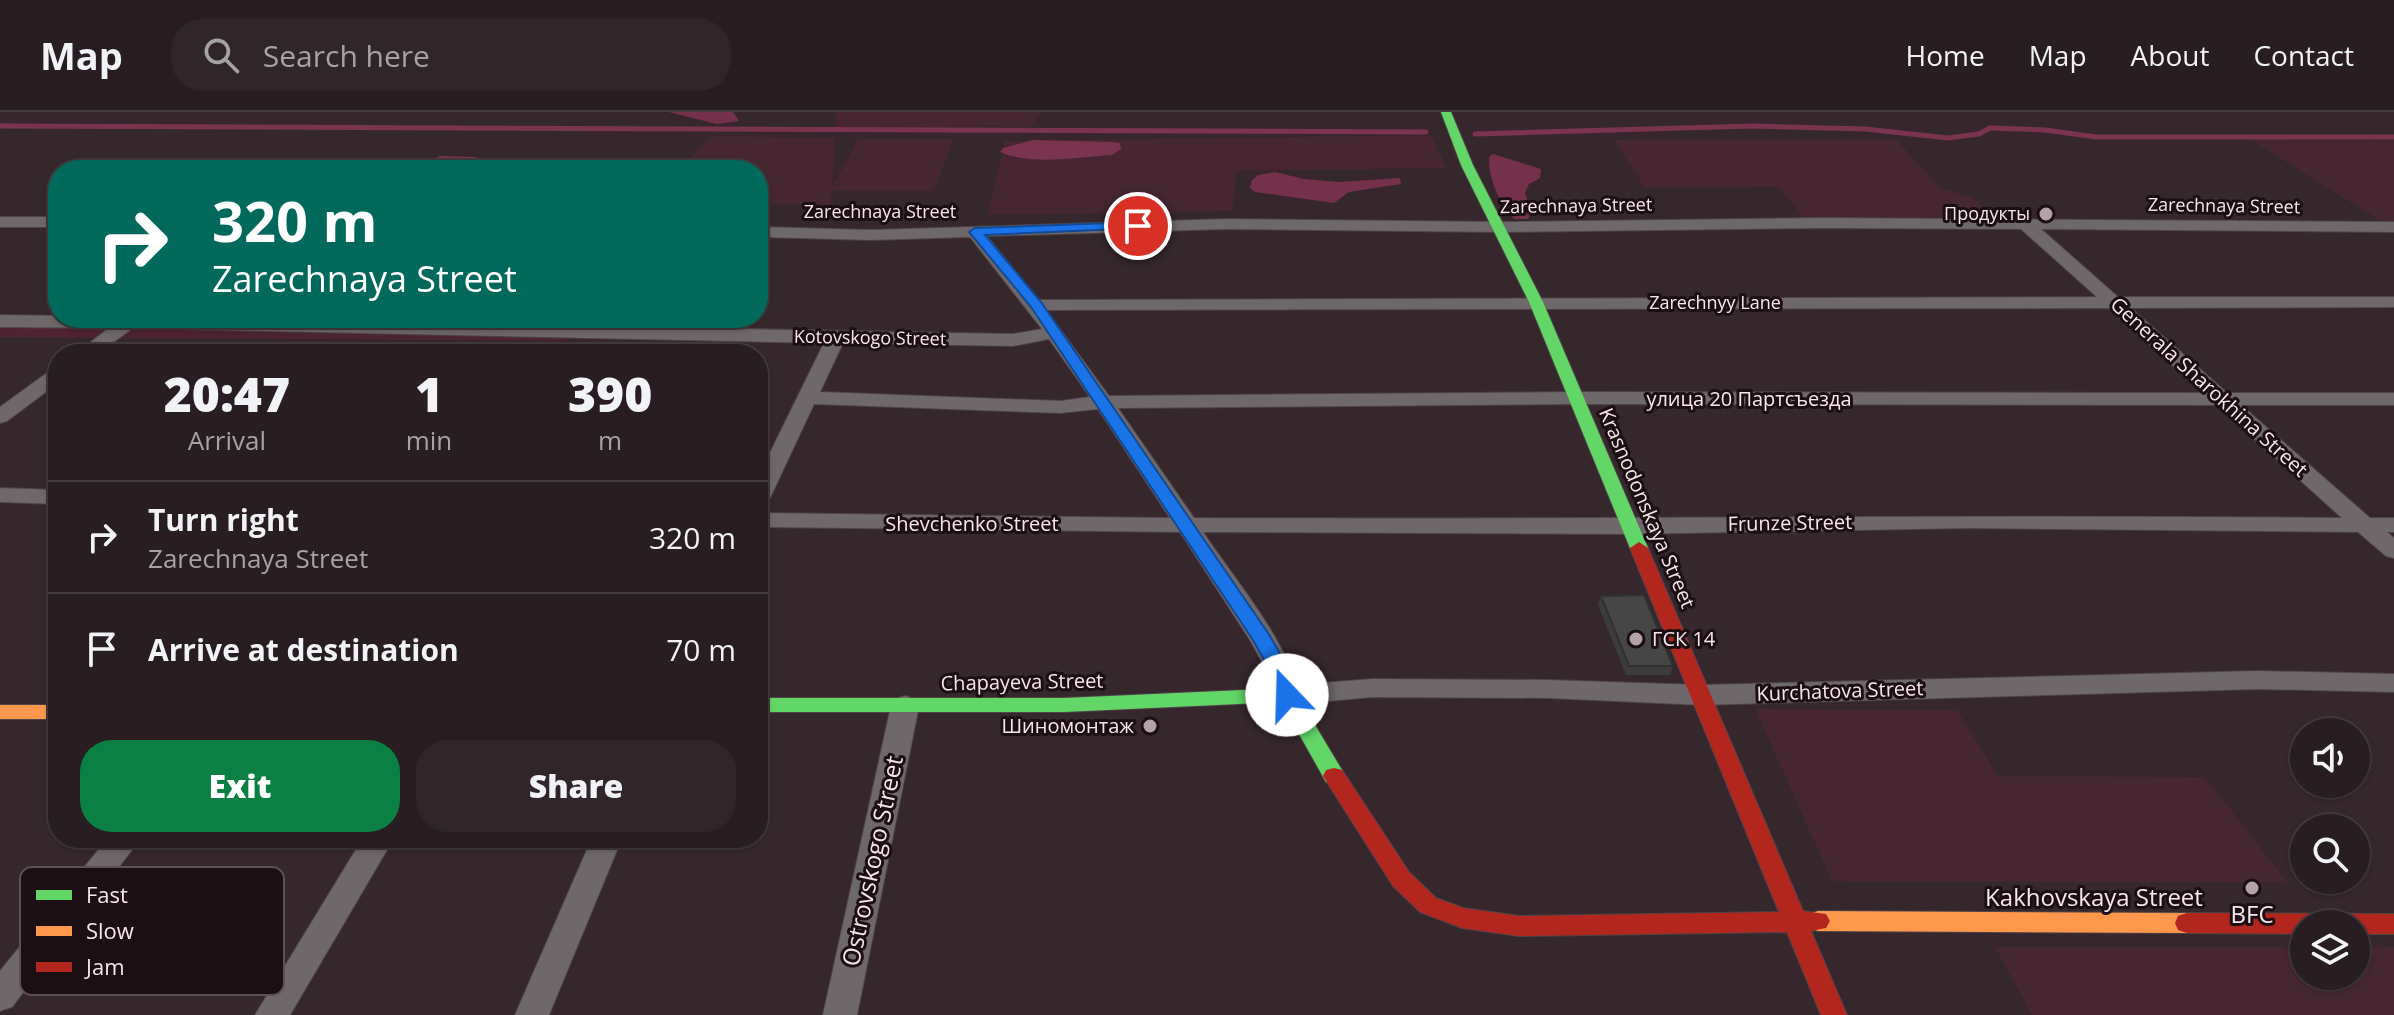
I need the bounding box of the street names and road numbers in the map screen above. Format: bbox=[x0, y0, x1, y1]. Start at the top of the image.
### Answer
street label: Zarechnaya Street bbox=[1500, 192, 1652, 218]
street label: Zarechnaya Street bbox=[2148, 192, 2300, 218]
street label: Zarechnaya Street bbox=[804, 199, 956, 223]
street label: Zarechnyy Lane bbox=[1649, 290, 1781, 314]
street label: Generala Sharokhina Street bbox=[2105, 291, 2314, 483]
street label: Kotovskogo Street bbox=[794, 324, 946, 350]
street label: улица 20 Партсъезда bbox=[1646, 385, 1852, 412]
street label: Krasnodonskaya Street bbox=[1593, 403, 1702, 612]
street label: Frunze Street bbox=[1727, 508, 1853, 537]
street label: Shevchenko Street bbox=[885, 510, 1059, 537]
street label: Chapayeva Street bbox=[940, 667, 1104, 696]
street label: Kurchatova Street bbox=[1756, 674, 1924, 707]
street label: Ostrovskogo Street bbox=[833, 753, 910, 969]
street label: Kakhovskaya Street bbox=[1985, 880, 2203, 913]

